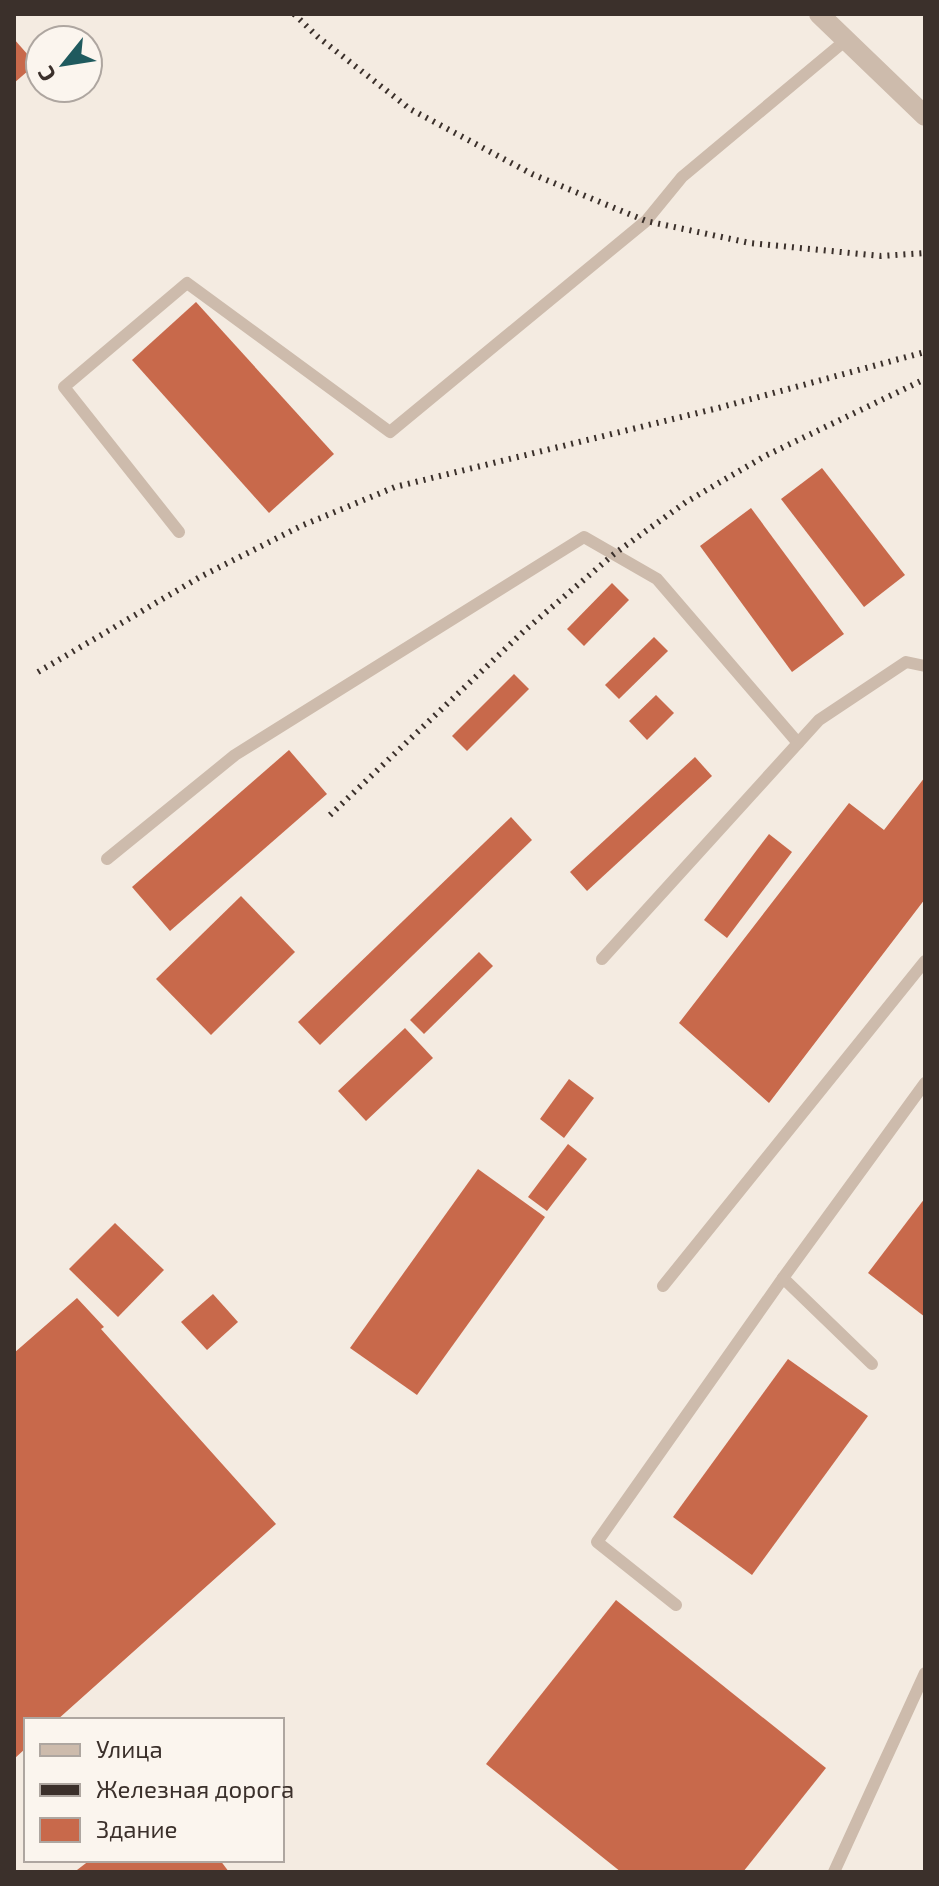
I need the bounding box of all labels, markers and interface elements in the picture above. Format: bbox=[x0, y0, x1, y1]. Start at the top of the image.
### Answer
north arrow bbox=[24, 24, 104, 104]
text: С bbox=[31, 62, 60, 87]
legend bbox=[24, 1718, 284, 1862]
text: Улица bbox=[96, 1734, 163, 1763]
text: Железная дорога bbox=[96, 1774, 294, 1803]
text: Здание bbox=[96, 1814, 178, 1843]

